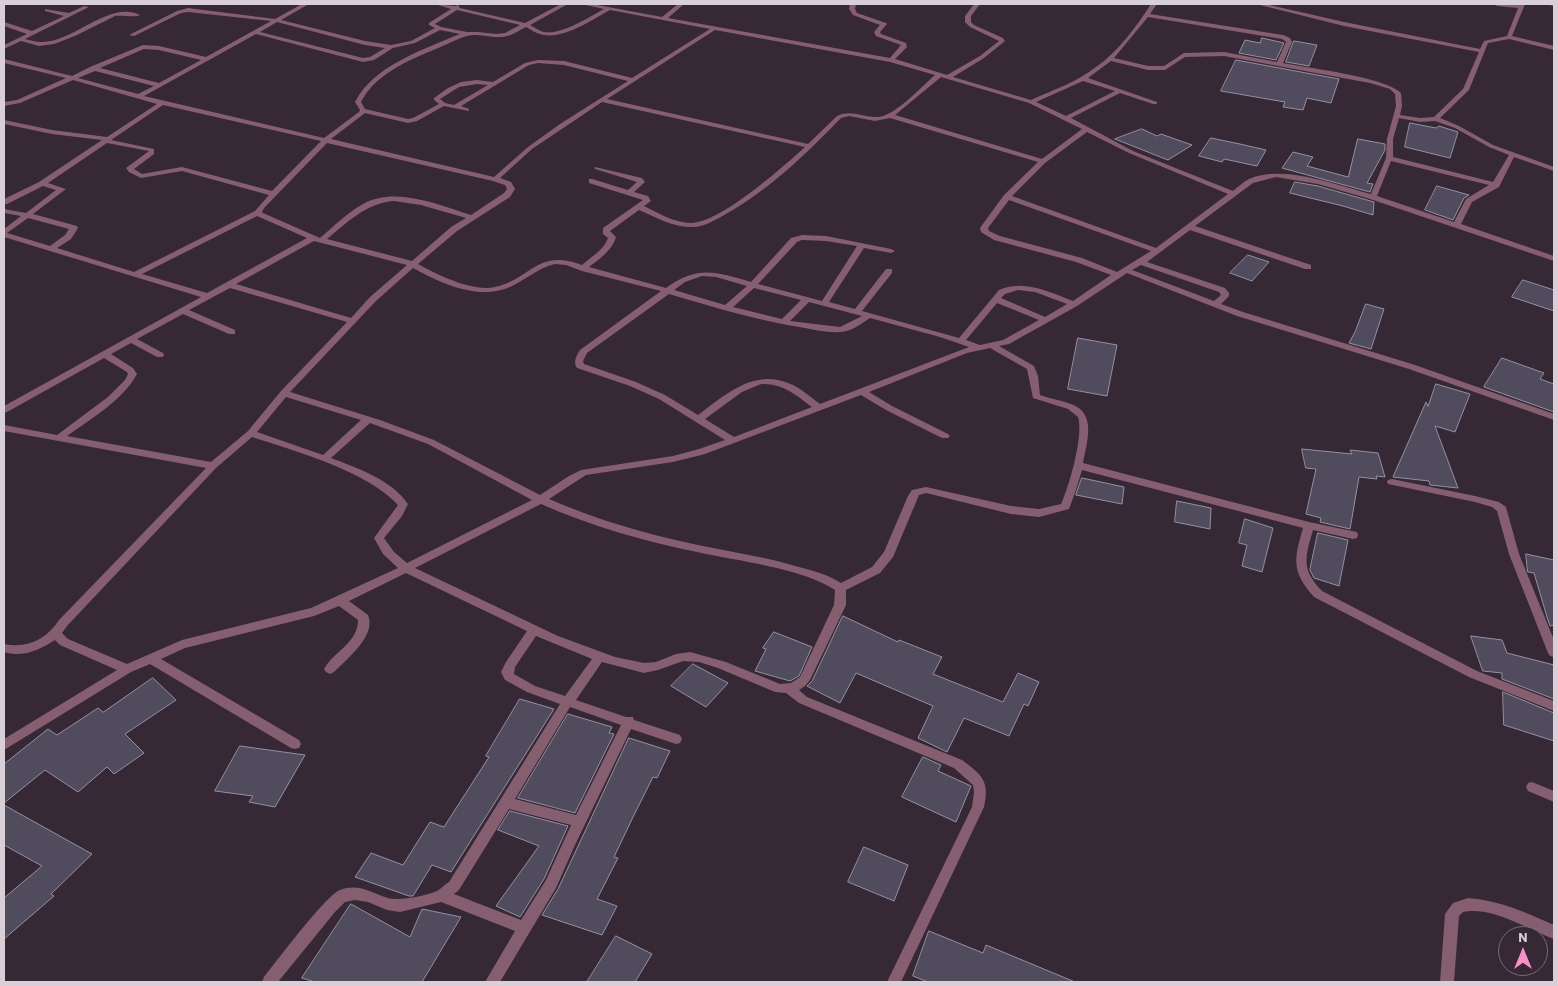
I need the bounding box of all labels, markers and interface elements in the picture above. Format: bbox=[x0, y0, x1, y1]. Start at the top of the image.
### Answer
north arrow bbox=[1498, 926, 1548, 976]
text: N bbox=[1518, 928, 1528, 945]

